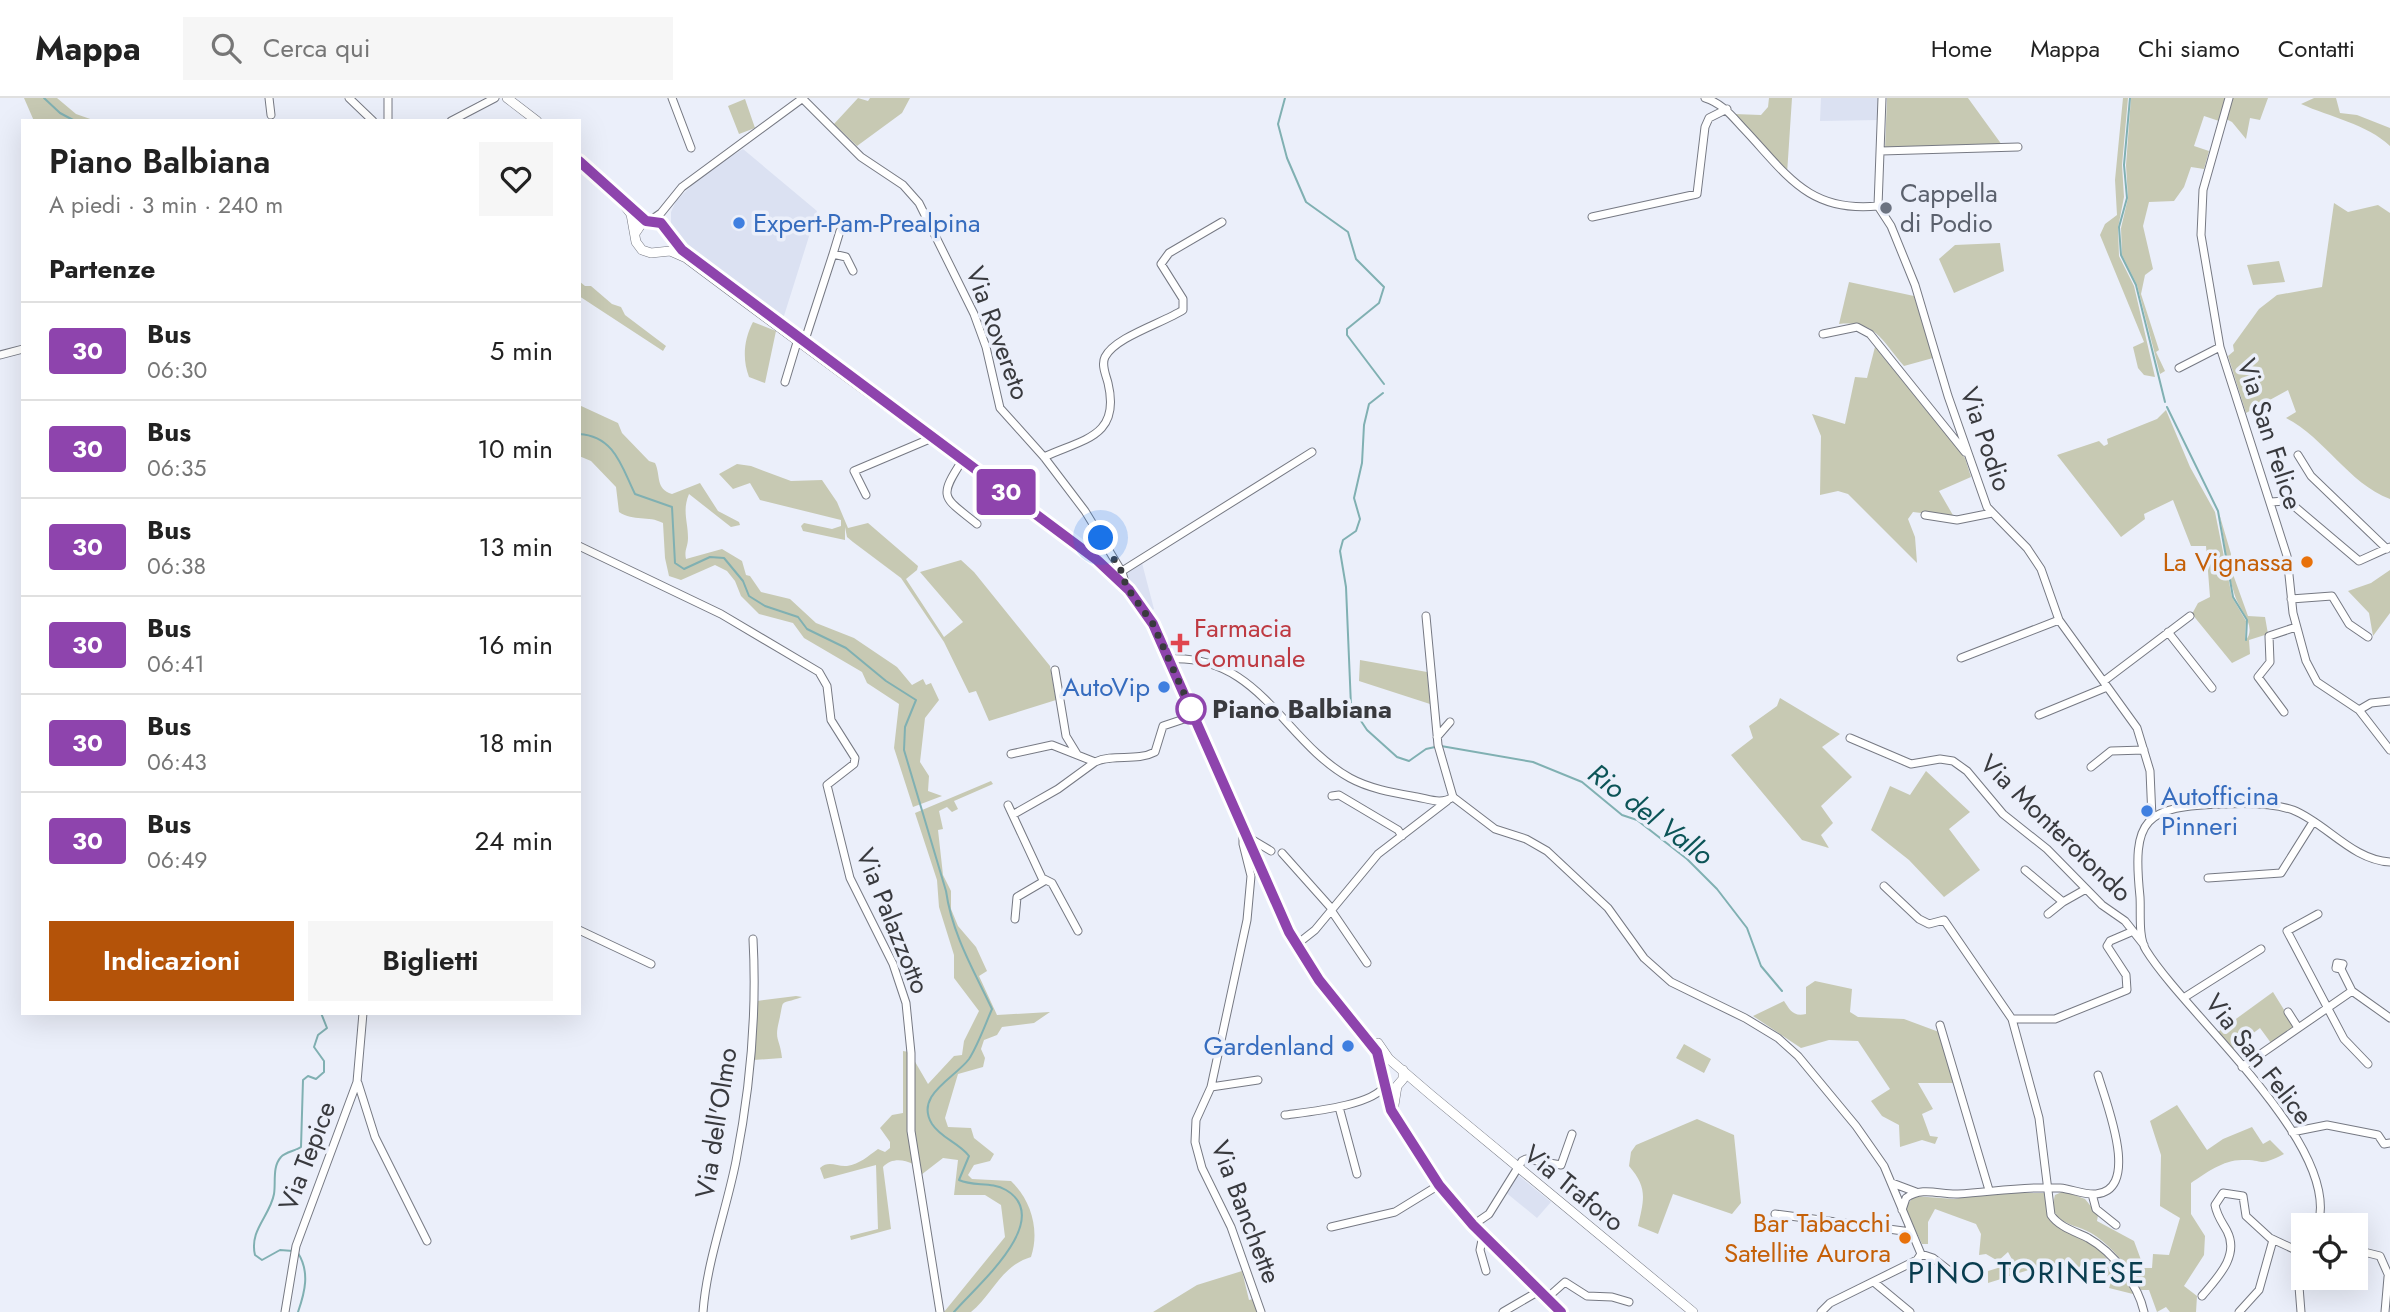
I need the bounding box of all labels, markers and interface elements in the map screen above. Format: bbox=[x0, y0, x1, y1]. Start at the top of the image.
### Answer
search box bbox=[183, 17, 673, 80]
text: Mappa bbox=[35, 25, 141, 72]
icon: search bbox=[207, 29, 245, 67]
text: Cerca qui bbox=[263, 29, 370, 67]
text: Home bbox=[1931, 31, 1992, 66]
text: Mappa bbox=[2030, 31, 2100, 66]
text: Chi siamo bbox=[2138, 31, 2240, 66]
text: Contatti bbox=[2278, 31, 2355, 66]
text: Piano Balbiana bbox=[49, 138, 270, 185]
button: heart bbox=[479, 142, 553, 216]
place label: Cappella di Podio bbox=[1900, 174, 1998, 242]
text: A piedi · 3 min · 240 m bbox=[49, 188, 283, 222]
marker: Cappella di Podio bbox=[1878, 200, 1894, 216]
place label: Expert-Pam-Prealpina bbox=[753, 204, 981, 242]
marker: Expert-Pam-Prealpina bbox=[731, 215, 747, 231]
text: Partenze bbox=[49, 250, 155, 288]
street label: Via Rovereto bbox=[956, 261, 1040, 405]
text: Bus bbox=[147, 315, 191, 353]
text: 5 min bbox=[490, 332, 553, 370]
text: 30 bbox=[72, 333, 103, 368]
text: 06:30 bbox=[147, 353, 207, 387]
street label: Via San Felice bbox=[2228, 354, 2312, 514]
street label: Via Podio bbox=[1951, 382, 2021, 496]
text: Bus bbox=[147, 413, 191, 451]
text: 10 min bbox=[477, 430, 553, 468]
text: 30 bbox=[72, 431, 103, 466]
text: 06:35 bbox=[147, 451, 206, 485]
line badge: 30 bbox=[974, 469, 1038, 515]
text: 30 bbox=[991, 474, 1021, 509]
text: Bus bbox=[147, 511, 191, 549]
your location bbox=[1083, 520, 1118, 555]
text: 13 min bbox=[479, 528, 553, 566]
text: 30 bbox=[72, 529, 103, 564]
place label: La Vignassa bbox=[2163, 543, 2293, 581]
text: 06:38 bbox=[147, 549, 206, 583]
marker: La Vignassa bbox=[2299, 554, 2315, 570]
text: Bus bbox=[147, 609, 191, 647]
place label: Farmacia Comunale bbox=[1194, 609, 1305, 677]
text: 16 min bbox=[478, 626, 553, 664]
text: 30 bbox=[72, 627, 103, 662]
marker: Farmacia Comunale bbox=[1172, 635, 1188, 651]
text: 06:41 bbox=[147, 647, 205, 681]
place label: AutoVip bbox=[1063, 668, 1150, 706]
marker: AutoVip bbox=[1156, 679, 1172, 695]
place label: Piano Balbiana bbox=[1212, 690, 1392, 728]
marker: Piano Balbiana bbox=[1176, 694, 1206, 724]
text: Bus bbox=[147, 707, 191, 745]
text: 18 min bbox=[479, 724, 553, 762]
text: 30 bbox=[72, 725, 103, 760]
text: 06:43 bbox=[147, 745, 207, 779]
street label: Via Monterotondo bbox=[1971, 745, 2141, 911]
water label: Rio del Vallo bbox=[1579, 754, 1722, 875]
place label: Autofficina Pinneri bbox=[2161, 777, 2279, 845]
marker: Autofficina Pinneri bbox=[2139, 803, 2155, 819]
text: Bus bbox=[147, 805, 191, 843]
text: 24 min bbox=[475, 822, 553, 860]
text: 30 bbox=[72, 823, 103, 858]
text: 06:49 bbox=[147, 843, 208, 877]
street label: Via Palazzotto bbox=[847, 843, 939, 999]
button: Indicazioni bbox=[49, 921, 294, 1001]
button: Biglietti bbox=[308, 921, 553, 1001]
street label: Via San Felice bbox=[2196, 986, 2322, 1132]
place label: Gardenland bbox=[1204, 1027, 1334, 1065]
marker: Gardenland bbox=[1340, 1038, 1356, 1054]
street label: Via dell'Olmo bbox=[685, 1045, 747, 1201]
street label: Via Tepice bbox=[269, 1096, 345, 1216]
street label: Via Banchette bbox=[1201, 1135, 1291, 1289]
street label: Via Traforo bbox=[1515, 1135, 1633, 1241]
place label: Bar Tabacchi Satellite Aurora bbox=[1724, 1204, 1891, 1272]
map controls bbox=[2291, 1213, 2368, 1290]
button: locate bbox=[2291, 1213, 2368, 1290]
marker: Bar Tabacchi Satellite Aurora bbox=[1897, 1230, 1913, 1246]
district label: PINO TORINESE bbox=[1908, 1251, 2146, 1294]

